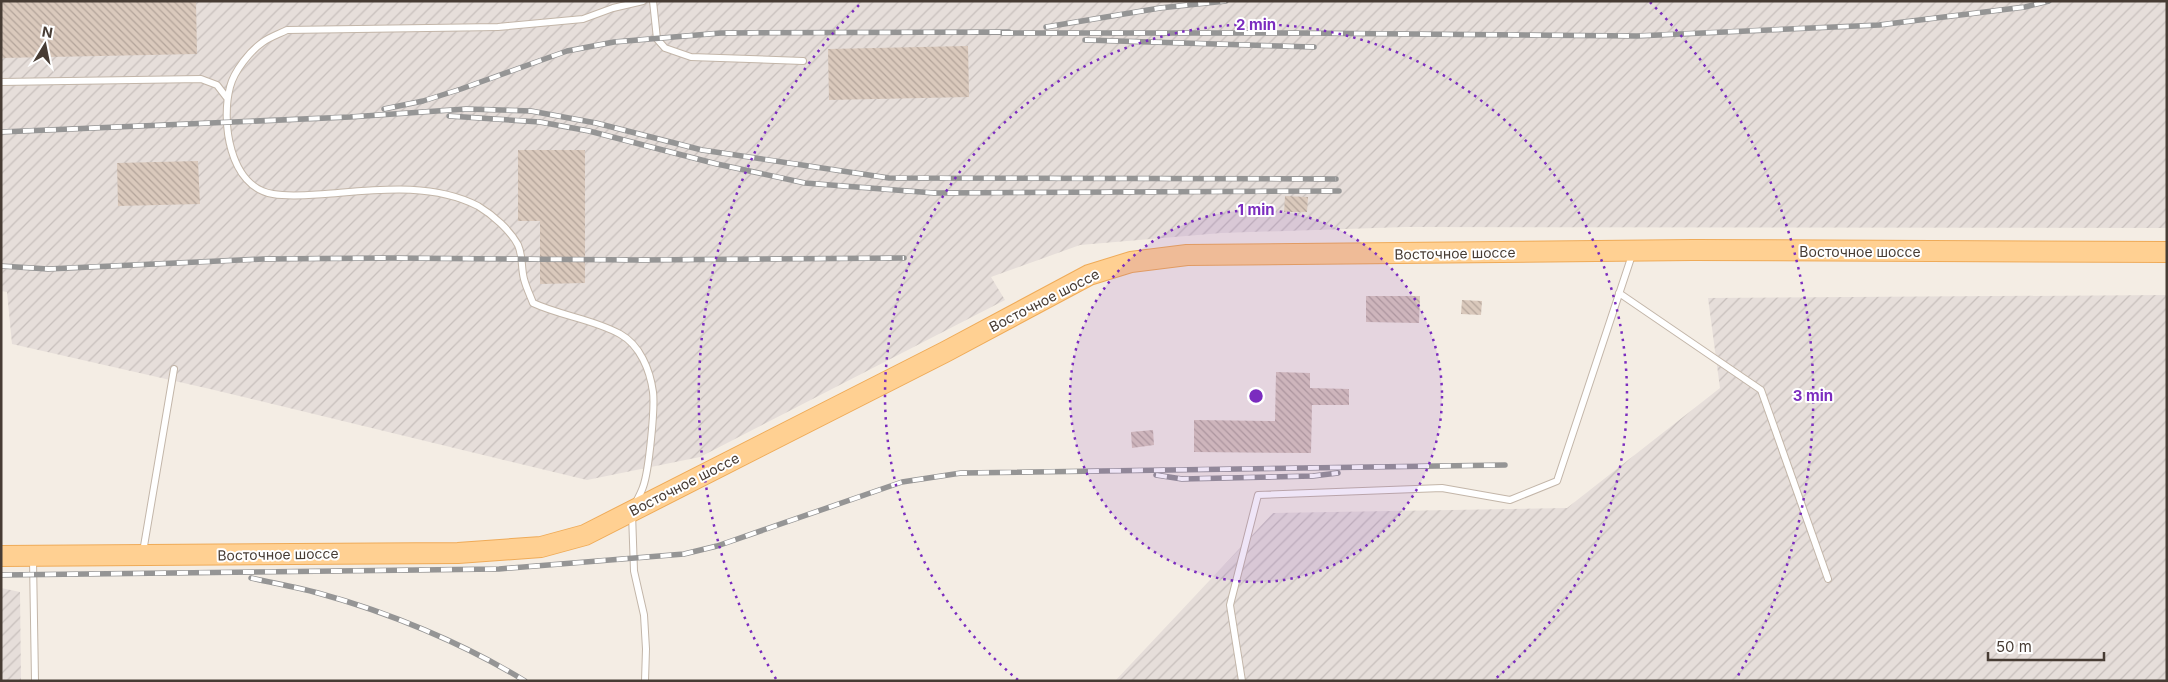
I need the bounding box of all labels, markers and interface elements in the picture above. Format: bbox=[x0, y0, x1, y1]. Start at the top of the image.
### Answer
text: 2 min bbox=[1236, 15, 1276, 34]
north arrow bbox=[20, 20, 70, 70]
text: N bbox=[41, 22, 54, 41]
text: 1 min bbox=[1237, 200, 1275, 219]
street label: Восточное шоссе bbox=[1394, 243, 1516, 263]
street label: Восточное шоссе bbox=[1799, 243, 1921, 260]
street label: Восточное шоссе bbox=[986, 265, 1102, 335]
text: 3 min bbox=[1793, 386, 1833, 405]
centre of rings bbox=[1247, 387, 1265, 405]
street label: Восточное шоссе bbox=[626, 449, 742, 519]
street label: Восточное шоссе bbox=[217, 544, 339, 564]
scale bar bbox=[1988, 630, 2104, 662]
text: 50 m bbox=[1996, 637, 2032, 656]

